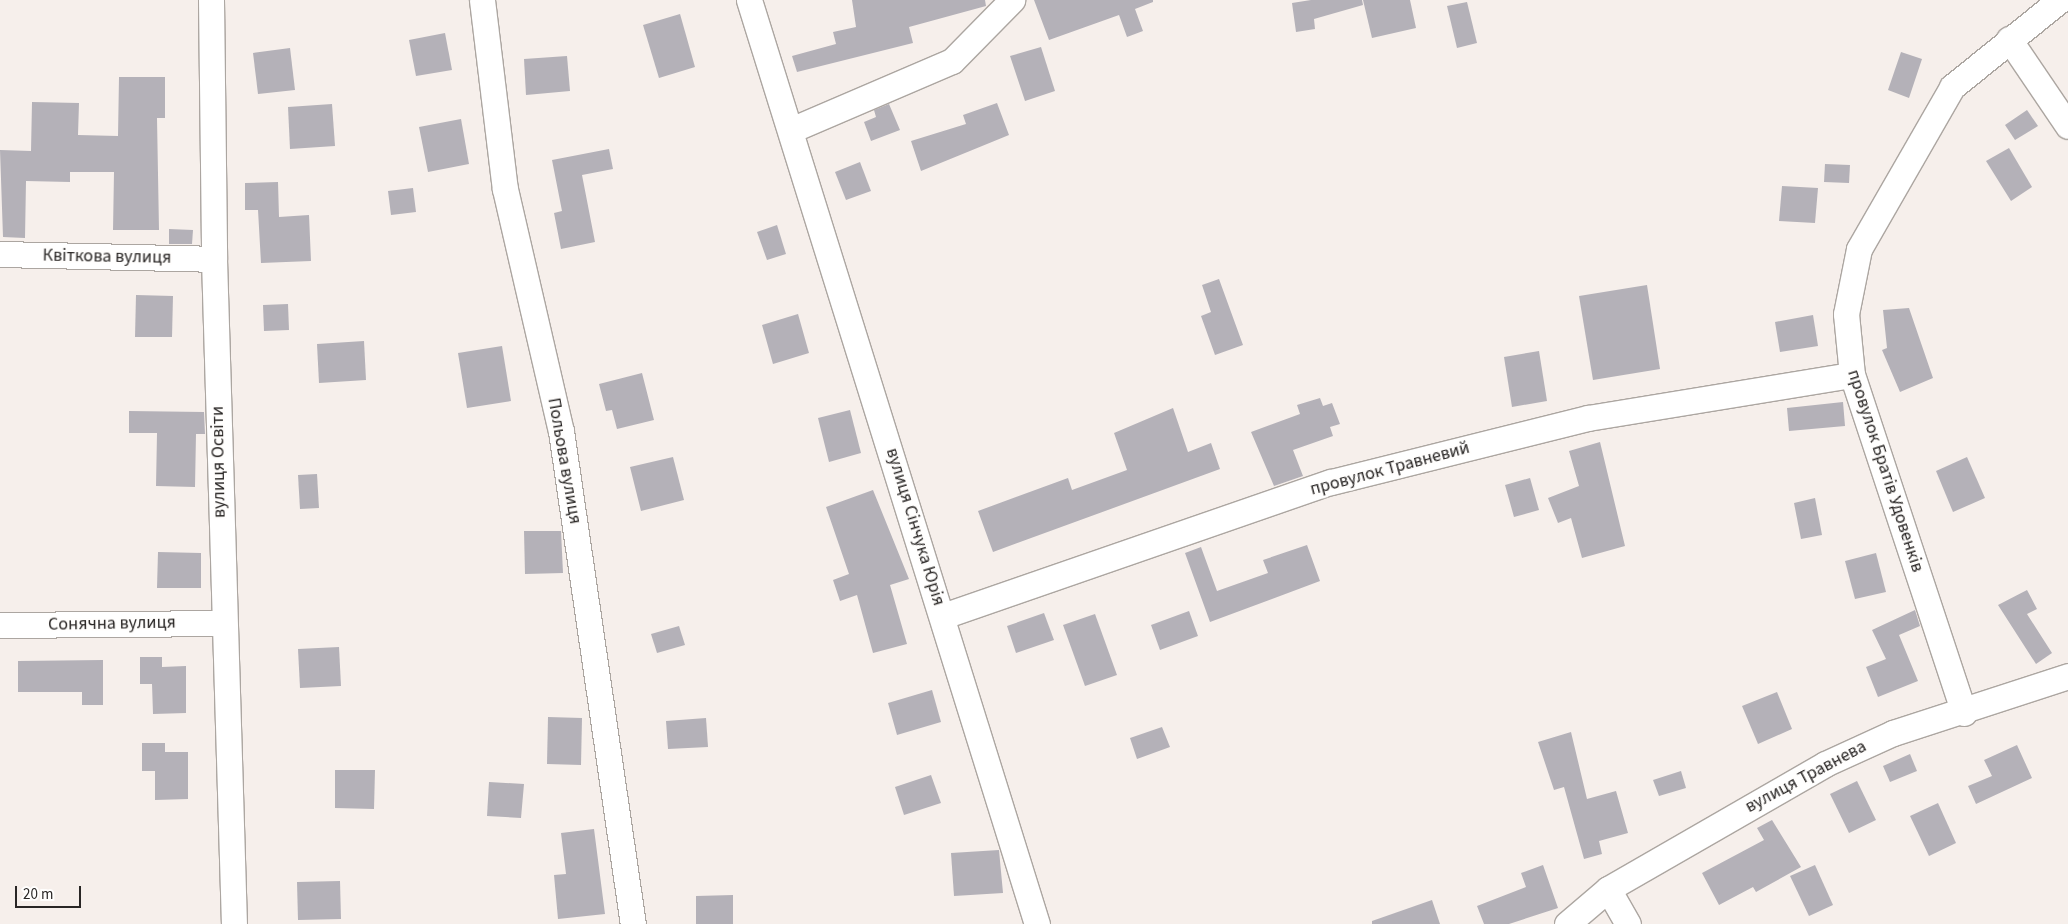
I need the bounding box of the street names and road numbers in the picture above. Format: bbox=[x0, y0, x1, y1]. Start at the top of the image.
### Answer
street label: Квіткова вулиця bbox=[42, 245, 172, 269]
street label: провулок Братів Удовенків bbox=[1842, 367, 1928, 575]
street label: Польова вулиця bbox=[542, 396, 586, 526]
street label: вулиця Освіти bbox=[207, 406, 231, 518]
street label: провулок Травневий bbox=[1308, 437, 1472, 501]
street label: вулиця Сінчука Юрія bbox=[881, 445, 949, 609]
street label: Сонячна вулиця bbox=[48, 612, 176, 636]
street label: вулиця Травнева bbox=[1742, 736, 1870, 818]

